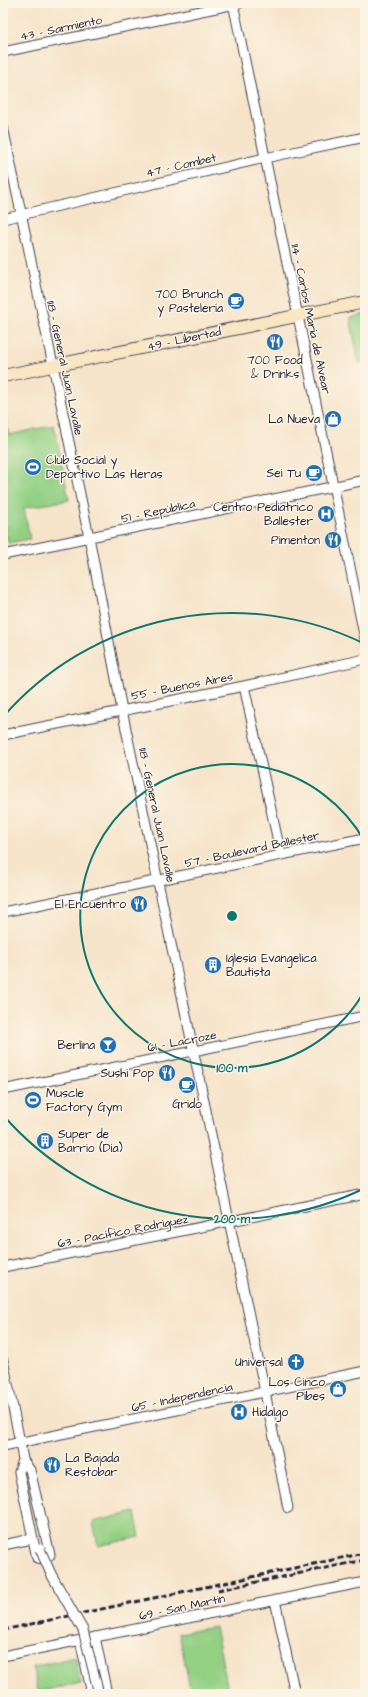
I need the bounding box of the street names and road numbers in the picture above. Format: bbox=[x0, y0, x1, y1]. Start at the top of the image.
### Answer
street label: 43 - Sarmiento bbox=[19, 11, 104, 45]
street label: 47 - Combet bbox=[144, 149, 218, 182]
street label: 114 - Carlos María de Alvear bbox=[286, 242, 335, 396]
street label: 118 - General Juan Lavalle bbox=[42, 299, 87, 437]
street label: 49 - Libertad bbox=[145, 323, 223, 356]
street label: 51 - República bbox=[119, 495, 197, 528]
street label: 55 - Buenos Aires bbox=[130, 668, 235, 705]
street label: 118 - General Juan Lavalle bbox=[134, 746, 179, 884]
street label: 57 - Boulevard Ballester bbox=[183, 827, 322, 872]
street label: 61 - Lacroze bbox=[146, 1026, 219, 1057]
street label: 63 - Pacífico Rodríguez bbox=[56, 1210, 190, 1253]
street label: 65 - Independencia bbox=[130, 1378, 234, 1417]
street label: 69 - San Martín bbox=[137, 1590, 227, 1625]

